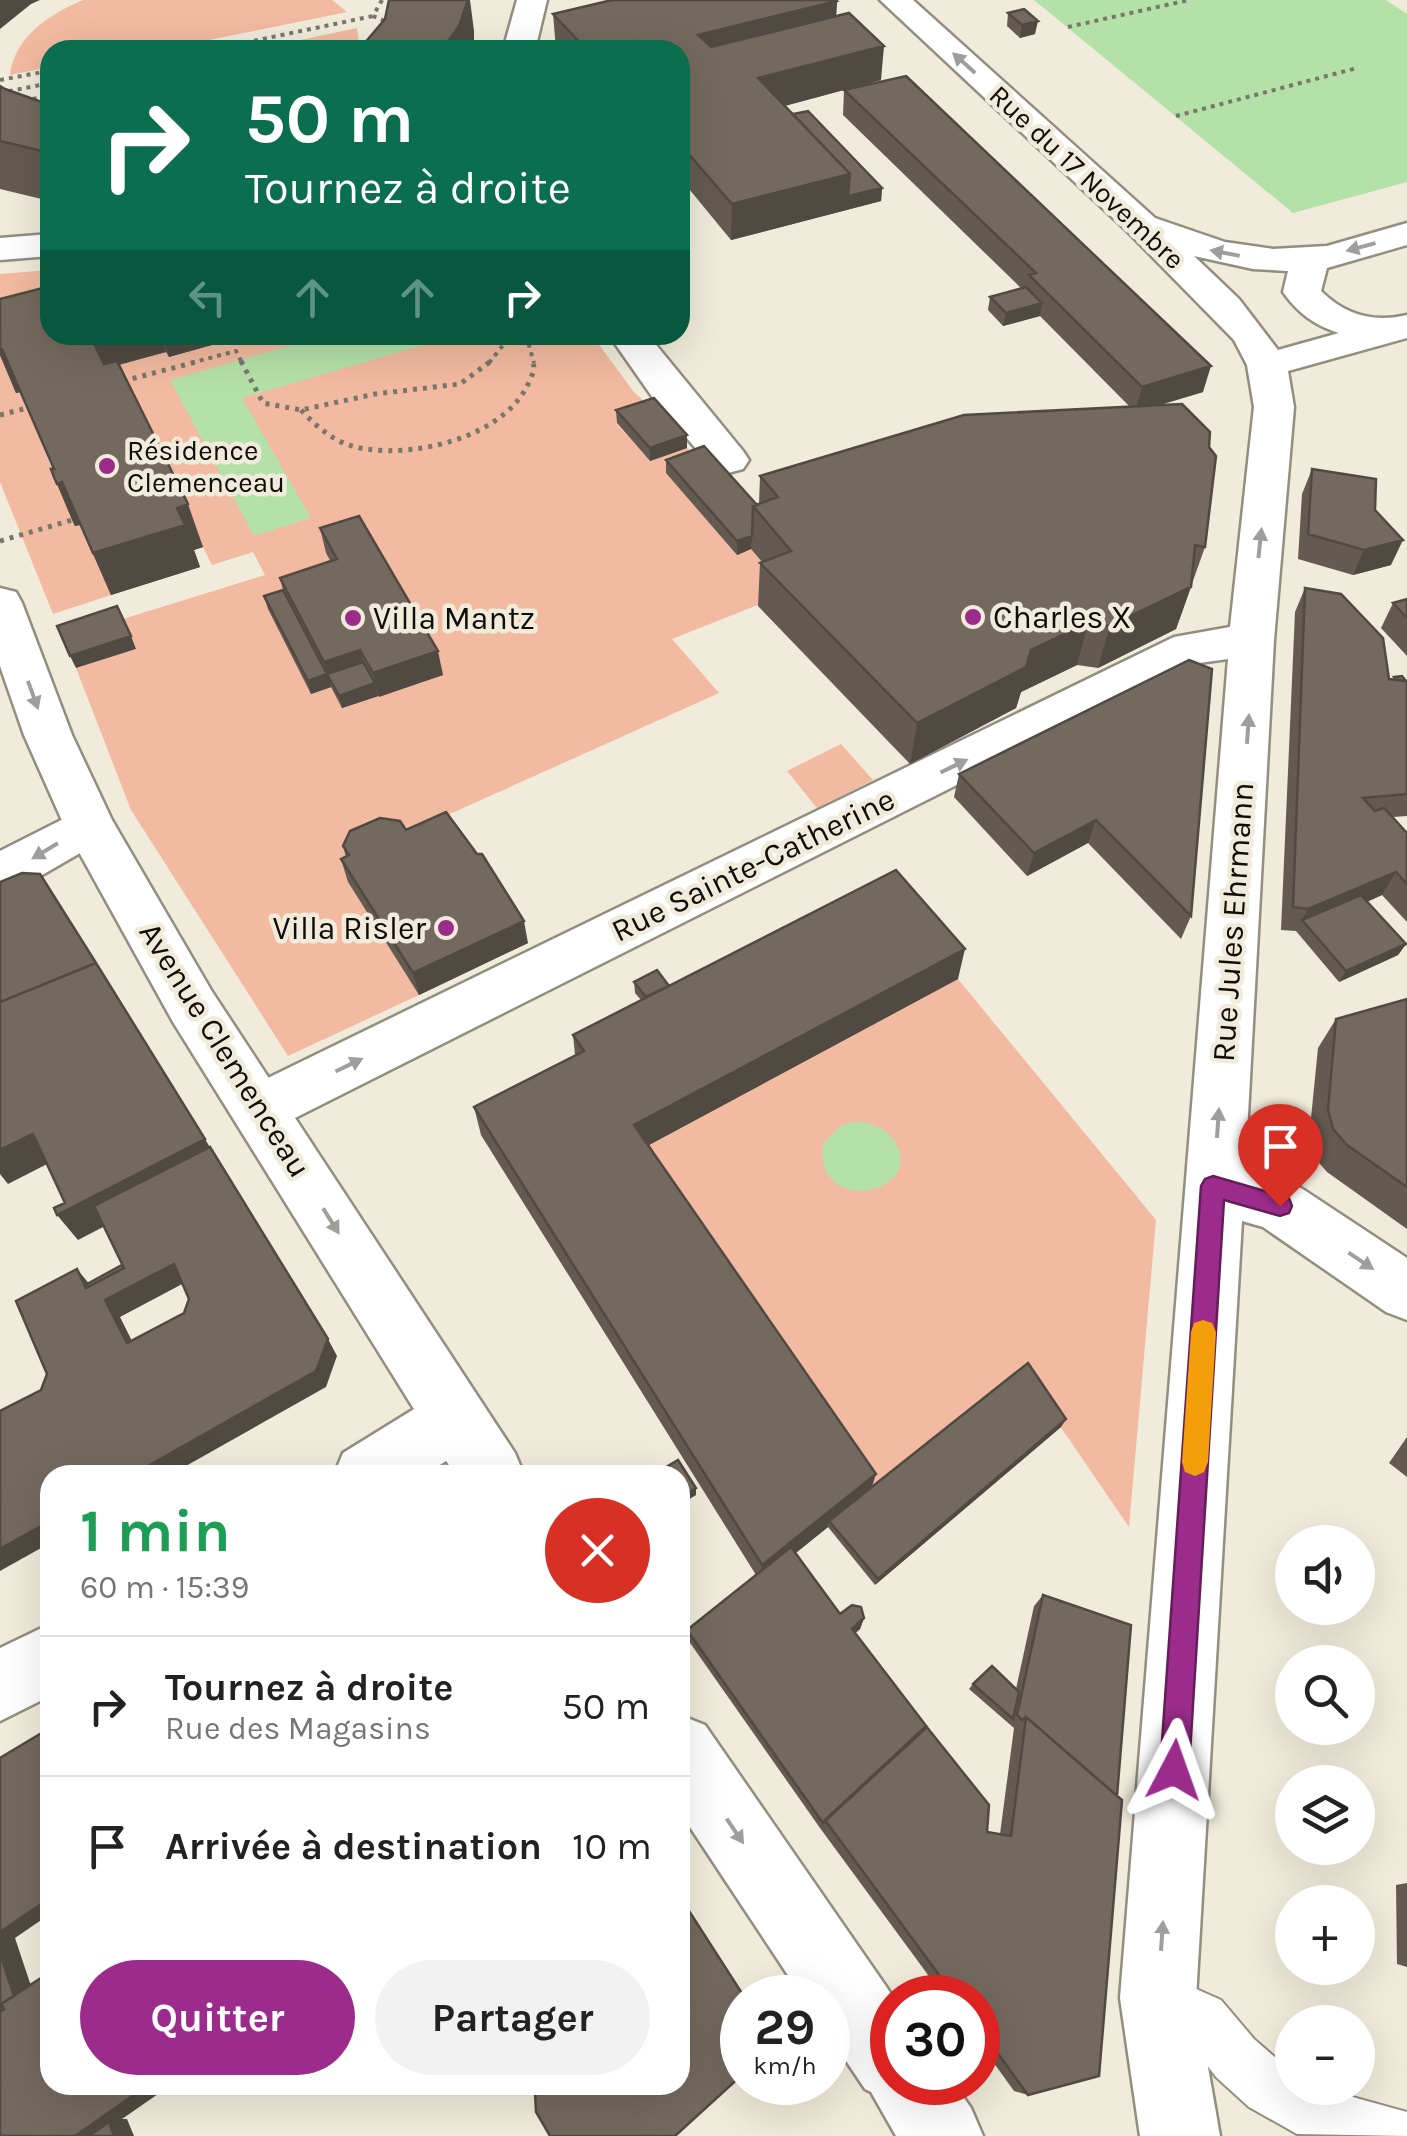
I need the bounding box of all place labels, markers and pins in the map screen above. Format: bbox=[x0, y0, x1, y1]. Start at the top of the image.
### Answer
place label: Résidence Clemenceau bbox=[127, 434, 285, 499]
marker: Résidence Clemenceau bbox=[96, 455, 118, 477]
place label: Charles X bbox=[993, 599, 1131, 636]
place label: Villa Mantz bbox=[373, 600, 535, 637]
marker: Charles X bbox=[962, 606, 984, 628]
marker: Villa Mantz bbox=[342, 607, 364, 629]
place label: Villa Risler bbox=[272, 910, 426, 947]
marker: Villa Risler bbox=[435, 917, 457, 939]
pin bbox=[1238, 1104, 1323, 1207]

